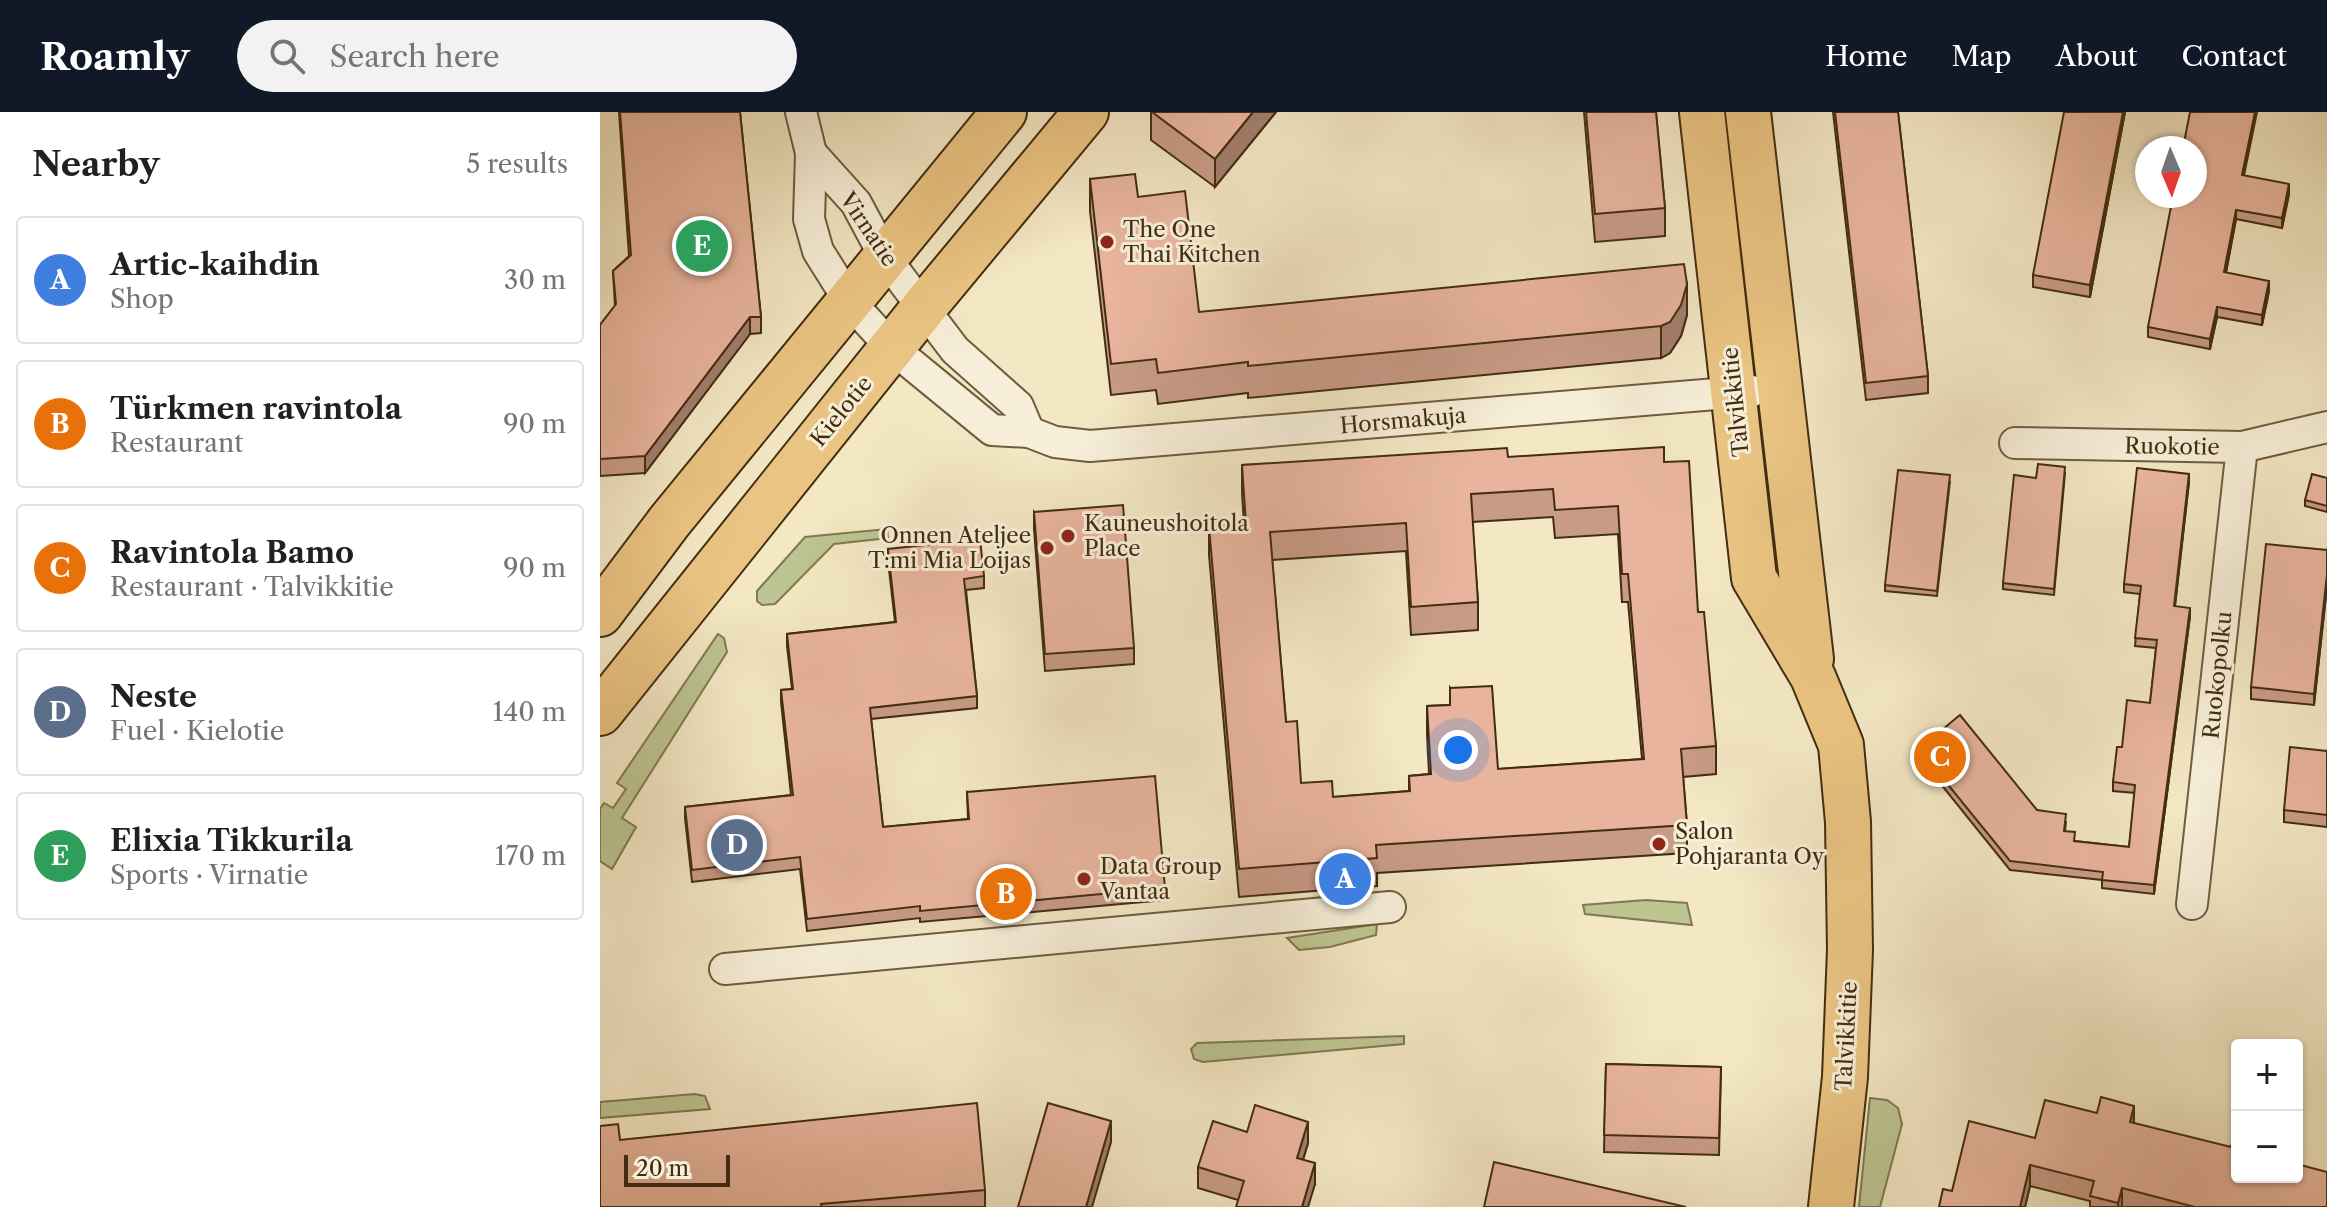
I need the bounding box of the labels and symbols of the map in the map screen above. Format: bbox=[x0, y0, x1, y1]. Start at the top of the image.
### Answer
north arrow bbox=[2135, 136, 2207, 208]
street label: Virnatie bbox=[833, 186, 903, 272]
pin: E bbox=[676, 216, 728, 276]
place label: The One Thai Kitchen bbox=[1123, 216, 1261, 268]
marker: The One Thai Kitchen bbox=[1098, 233, 1116, 251]
street label: Talvikkitie bbox=[1716, 346, 1755, 458]
street label: Kielotie bbox=[805, 371, 878, 452]
street label: Horsmakuja bbox=[1339, 401, 1468, 439]
street label: Ruokotie bbox=[2124, 432, 2220, 461]
place label: Kauneushoitola Place bbox=[1084, 510, 1249, 562]
place label: Onnen Ateljee T:mi Mia Loijas bbox=[868, 522, 1031, 574]
marker: Kauneushoitola Place bbox=[1059, 527, 1077, 545]
marker: Onnen Ateljee T:mi Mia Loijas bbox=[1038, 539, 1056, 557]
street label: Ruokopolku bbox=[2197, 610, 2238, 740]
pin: C bbox=[1914, 727, 1966, 787]
your location bbox=[1438, 730, 1478, 770]
pin: D bbox=[711, 815, 763, 875]
place label: Salon Pohjaranta Oy bbox=[1675, 818, 1825, 870]
marker: Salon Pohjaranta Oy bbox=[1650, 835, 1668, 853]
pin: A bbox=[1319, 849, 1371, 909]
place label: Data Group Vantaa bbox=[1099, 853, 1222, 905]
pin: B bbox=[980, 864, 1032, 924]
marker: Data Group Vantaa bbox=[1075, 870, 1093, 888]
street label: Talvikkitie bbox=[1830, 980, 1863, 1092]
scale bar bbox=[624, 1151, 730, 1187]

